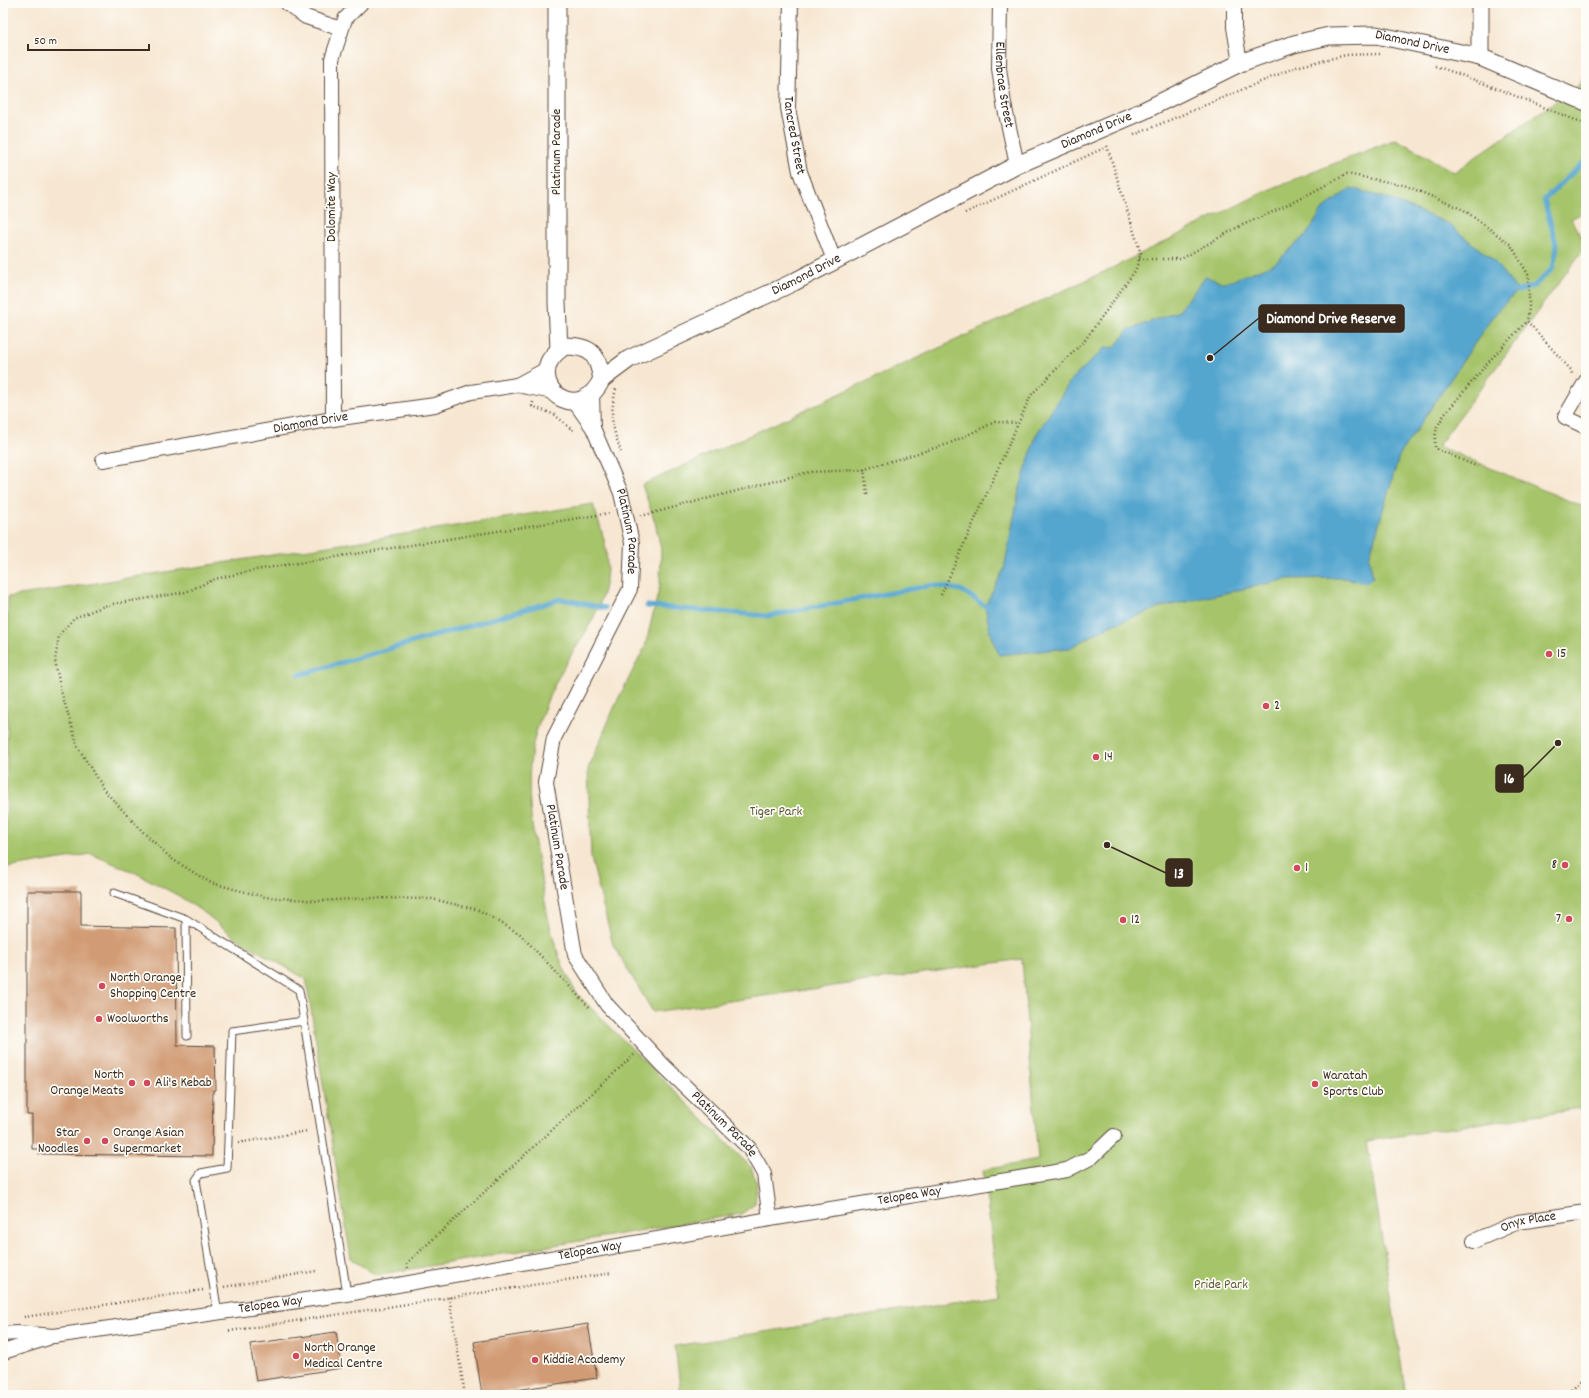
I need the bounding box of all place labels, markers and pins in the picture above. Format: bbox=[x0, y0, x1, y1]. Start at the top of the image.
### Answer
callout: Diamond Drive Reserve bbox=[1259, 305, 1404, 332]
place label: 15 bbox=[1557, 644, 1567, 664]
marker: 15 bbox=[1544, 649, 1554, 659]
place label: 2 bbox=[1274, 696, 1280, 716]
marker: 2 bbox=[1261, 701, 1271, 711]
place label: 14 bbox=[1104, 747, 1113, 767]
marker: 14 bbox=[1091, 752, 1101, 762]
callout: 16 bbox=[1496, 765, 1523, 792]
place label: 8 bbox=[1551, 855, 1557, 875]
place label: 1 bbox=[1305, 858, 1308, 878]
callout: 13 bbox=[1166, 859, 1192, 886]
marker: 8 bbox=[1560, 860, 1570, 870]
marker: 1 bbox=[1292, 863, 1302, 873]
place label: 7 bbox=[1556, 909, 1561, 929]
place label: 12 bbox=[1131, 910, 1140, 930]
marker: 7 bbox=[1564, 914, 1574, 924]
marker: 12 bbox=[1118, 915, 1128, 925]
place label: North Orange Shopping Centre bbox=[110, 968, 196, 1004]
marker: North Orange Shopping Centre bbox=[97, 981, 107, 991]
place label: Woolworths bbox=[107, 1009, 169, 1029]
marker: Woolworths bbox=[94, 1014, 104, 1024]
place label: North Orange Meats bbox=[50, 1065, 124, 1101]
place label: Waratah Sports Club bbox=[1323, 1066, 1384, 1102]
place label: Ali's Kebab bbox=[155, 1073, 212, 1093]
marker: North Orange Meats bbox=[127, 1078, 137, 1088]
marker: Ali's Kebab bbox=[142, 1078, 152, 1088]
marker: Waratah Sports Club bbox=[1310, 1079, 1320, 1089]
place label: Star Noodles bbox=[38, 1123, 80, 1159]
place label: Orange Asian Supermarket bbox=[113, 1123, 184, 1159]
marker: Star Noodles bbox=[82, 1136, 92, 1146]
marker: Orange Asian Supermarket bbox=[100, 1136, 110, 1146]
place label: North Orange Medical Centre bbox=[304, 1338, 382, 1374]
place label: Kiddie Academy bbox=[543, 1350, 625, 1370]
marker: North Orange Medical Centre bbox=[291, 1351, 301, 1361]
marker: Kiddie Academy bbox=[530, 1355, 540, 1365]

